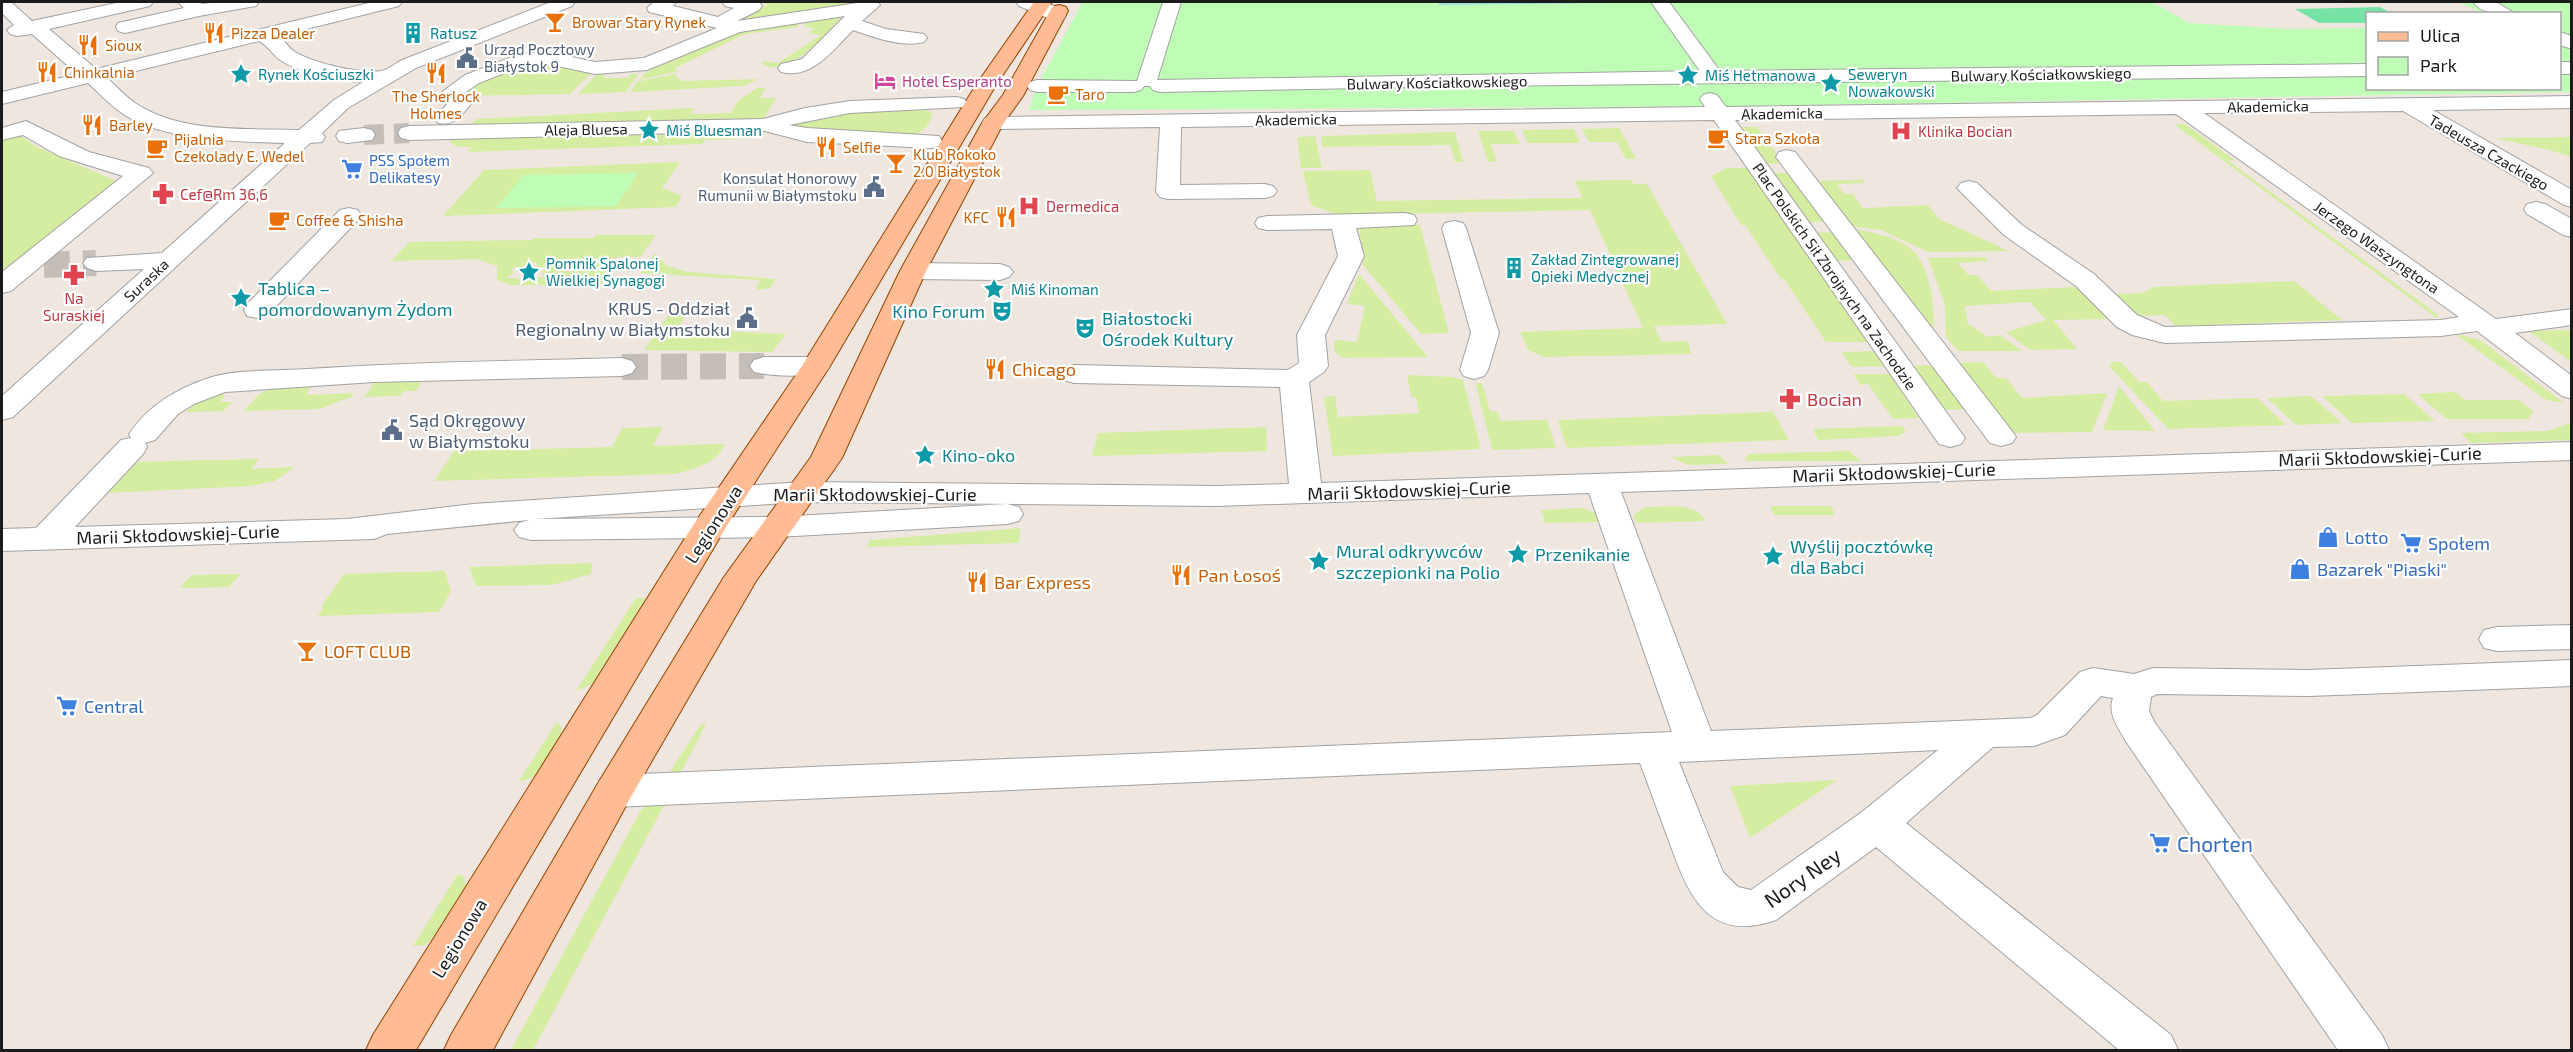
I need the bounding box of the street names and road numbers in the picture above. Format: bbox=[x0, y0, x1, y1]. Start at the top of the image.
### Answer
street label: Bulwary Kościałkowskiego bbox=[1950, 63, 2132, 85]
street label: Bulwary Kościałkowskiego bbox=[1346, 71, 1528, 93]
street label: Akademicka bbox=[2227, 96, 2309, 116]
street label: Akademicka bbox=[1741, 103, 1823, 123]
street label: Akademicka bbox=[1255, 109, 1337, 129]
street label: Tadeusza Czackiego bbox=[2426, 110, 2552, 194]
street label: Aleja Bluesa bbox=[544, 119, 628, 140]
street label: Plac Polskich Sił Zbrojnych na Zachodzie bbox=[1749, 159, 1921, 394]
street label: Jerzego Waszyngtona bbox=[2311, 197, 2443, 297]
street label: Suraska bbox=[120, 255, 172, 305]
street label: Marii Skłodowskiej-Curie bbox=[2278, 441, 2482, 471]
street label: Marii Skłodowskiej-Curie bbox=[1792, 457, 1996, 487]
street label: Marii Skłodowskiej-Curie bbox=[1307, 475, 1511, 505]
street label: Legionowa bbox=[680, 481, 746, 567]
street label: Marii Skłodowskiej-Curie bbox=[773, 483, 977, 505]
street label: Marii Skłodowskiej-Curie bbox=[76, 519, 280, 549]
street label: Nory Ney bbox=[1759, 842, 1845, 912]
street label: Legionowa bbox=[427, 894, 491, 982]

